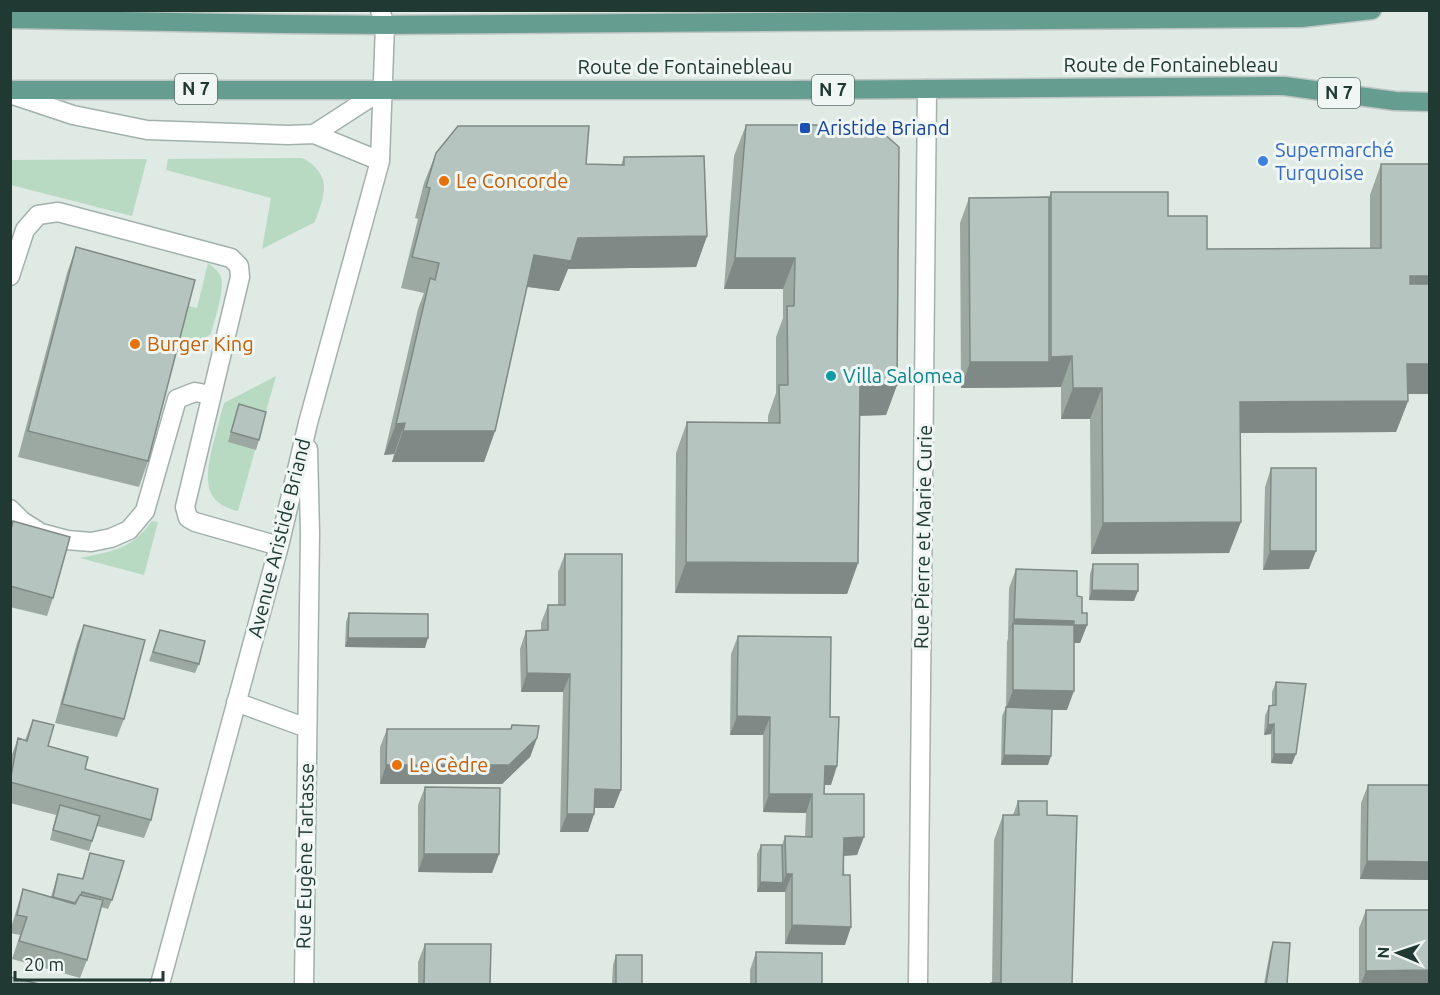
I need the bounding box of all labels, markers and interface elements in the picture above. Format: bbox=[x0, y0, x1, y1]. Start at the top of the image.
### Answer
street label: Route de Fontainebleau bbox=[1063, 53, 1279, 76]
street label: Route de Fontainebleau bbox=[577, 55, 793, 78]
road number: N 7 bbox=[175, 74, 217, 104]
road number: N 7 bbox=[812, 75, 854, 105]
road number: N 7 bbox=[1318, 78, 1360, 108]
place label: Aristide Briand bbox=[817, 116, 950, 139]
marker: Aristide Briand bbox=[798, 121, 812, 135]
place label: Supermarché Turquoise bbox=[1275, 138, 1394, 184]
marker: Supermarché Turquoise bbox=[1256, 154, 1270, 168]
place label: Le Concorde bbox=[456, 169, 568, 192]
marker: Le Concorde bbox=[437, 174, 451, 188]
place label: Burger King bbox=[147, 332, 254, 355]
marker: Burger King bbox=[128, 337, 142, 351]
place label: Villa Salomea bbox=[843, 364, 963, 387]
marker: Villa Salomea bbox=[824, 369, 838, 383]
street label: Rue Pierre et Marie Curie bbox=[909, 425, 936, 649]
street label: Avenue Aristide Briand bbox=[243, 436, 314, 640]
place label: Le Cèdre bbox=[409, 753, 488, 776]
marker: Le Cèdre bbox=[390, 758, 404, 772]
street label: Rue Eugène Tartasse bbox=[291, 763, 318, 949]
north arrow bbox=[1368, 923, 1428, 983]
scale bar bbox=[15, 944, 164, 982]
text: N bbox=[1374, 946, 1392, 959]
text: 20 m bbox=[24, 954, 64, 974]

